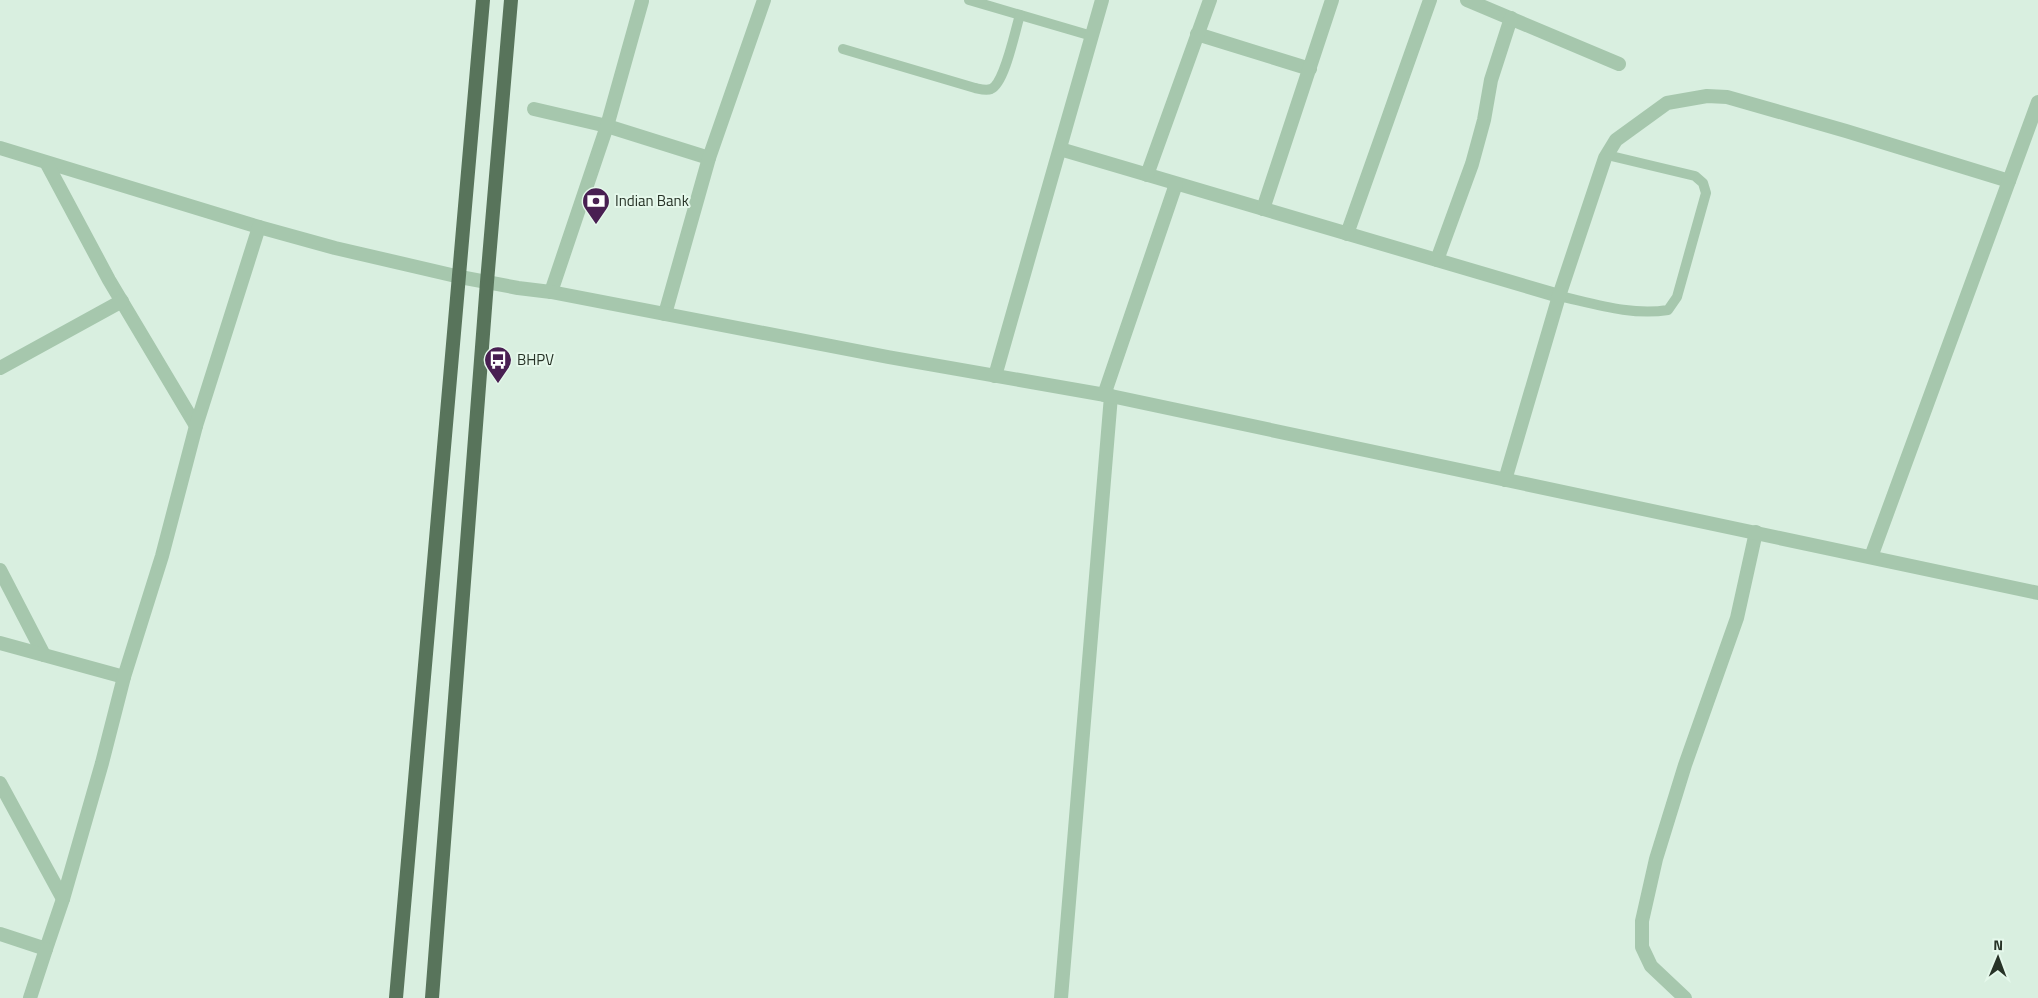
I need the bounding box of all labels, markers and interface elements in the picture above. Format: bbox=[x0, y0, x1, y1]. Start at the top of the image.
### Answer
bank icon: Indian Bank bbox=[581, 186, 611, 225]
place label: Indian Bank bbox=[615, 189, 689, 212]
bus stop icon: BHPV bbox=[483, 345, 513, 384]
place label: BHPV bbox=[517, 348, 554, 371]
north arrow bbox=[1973, 933, 2023, 983]
text: N bbox=[1993, 934, 2003, 955]

